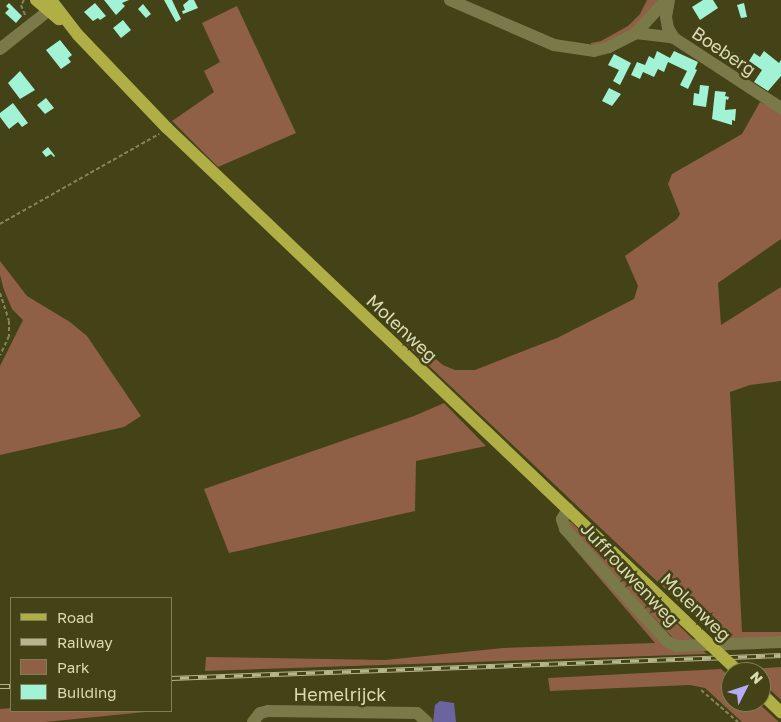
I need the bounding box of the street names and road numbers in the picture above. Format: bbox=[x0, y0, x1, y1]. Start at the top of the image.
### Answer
street label: Boeberg bbox=[688, 22, 760, 80]
street label: Molenweg bbox=[362, 290, 442, 366]
street label: Juffrouwenweg bbox=[576, 517, 684, 631]
street label: Molenweg bbox=[656, 568, 736, 646]
street label: Hemelrijck bbox=[294, 683, 386, 705]

